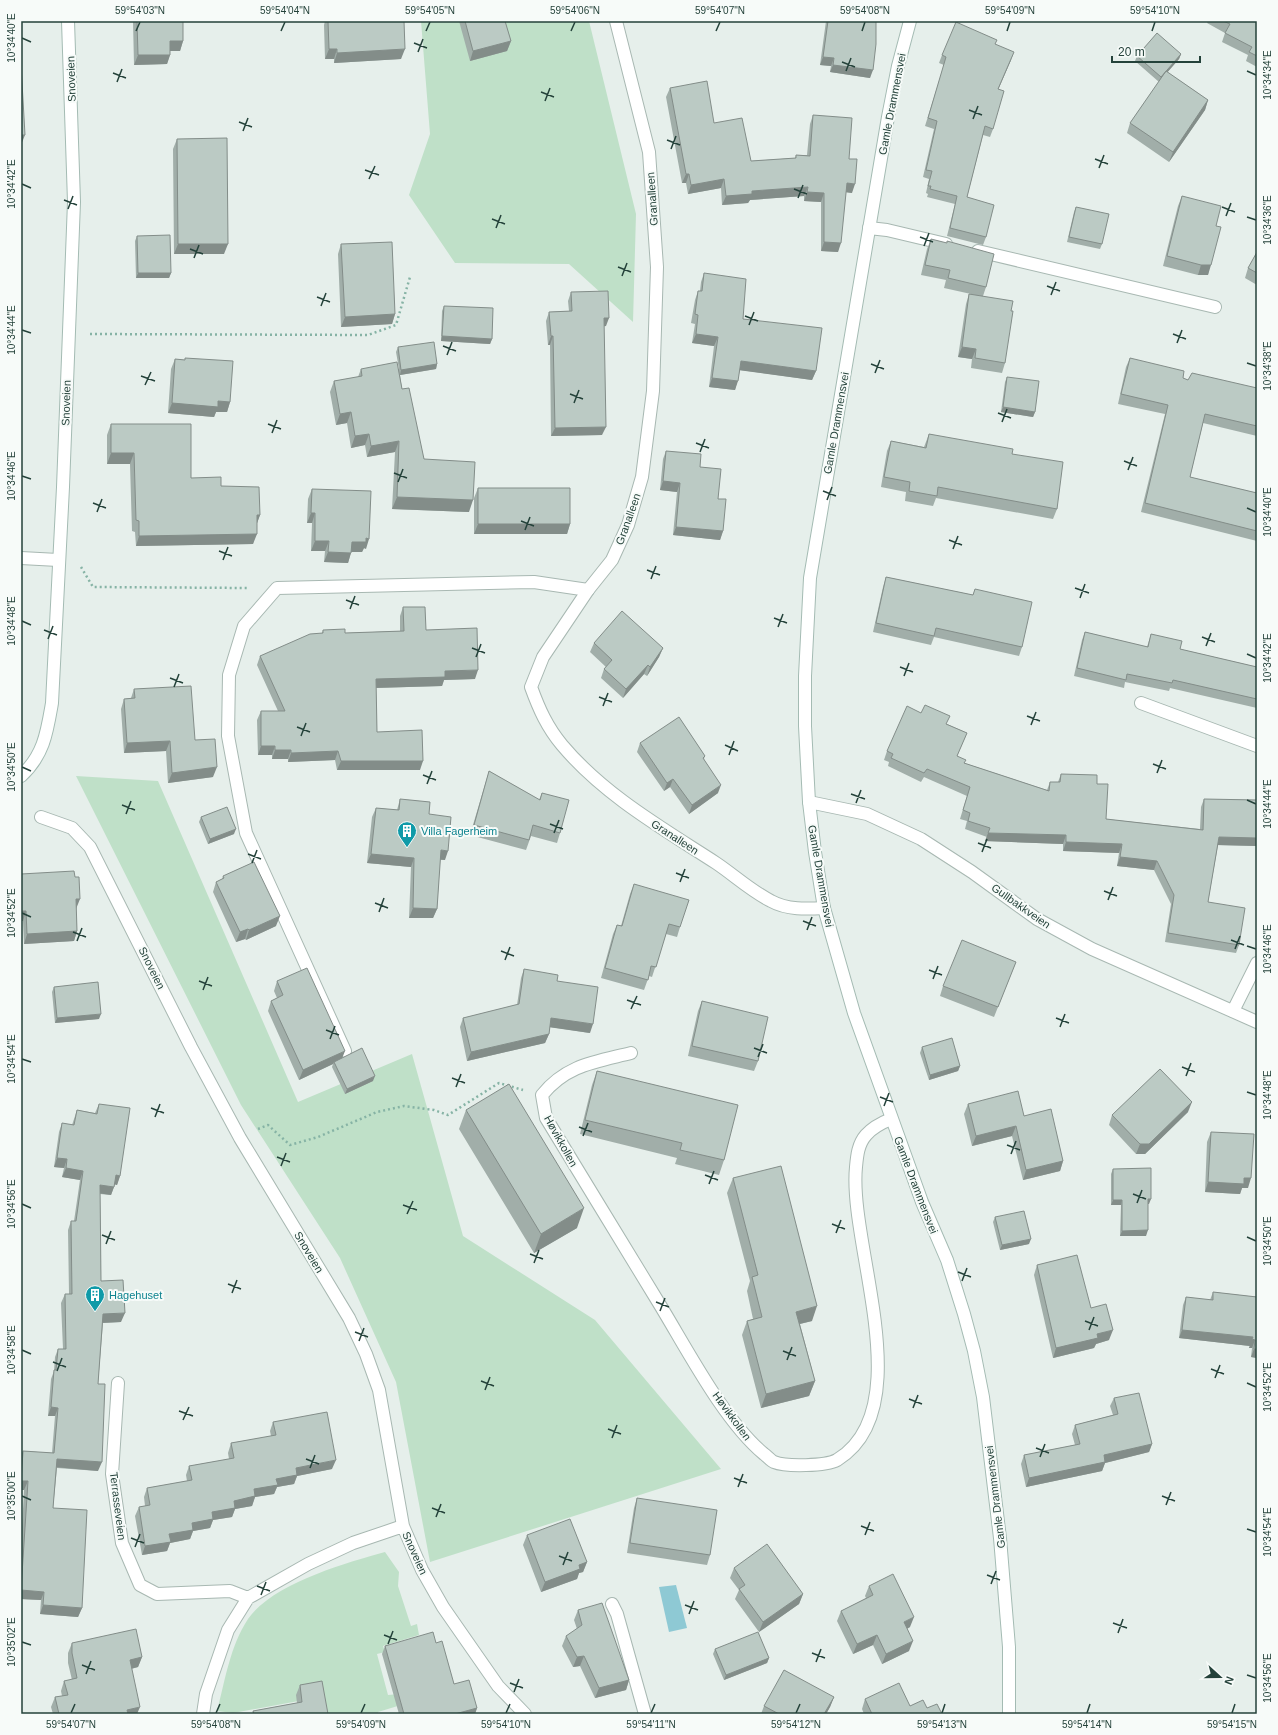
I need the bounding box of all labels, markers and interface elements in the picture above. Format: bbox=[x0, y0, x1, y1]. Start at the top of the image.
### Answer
text: 59°54'03"N bbox=[115, 5, 165, 16]
text: 59°54'04"N bbox=[260, 5, 310, 16]
text: 59°54'05"N bbox=[405, 5, 455, 16]
text: 59°54'06"N bbox=[550, 5, 600, 16]
text: 59°54'07"N bbox=[695, 5, 745, 16]
text: 59°54'08"N bbox=[840, 5, 890, 16]
text: 59°54'09"N bbox=[985, 5, 1035, 16]
text: 59°54'10"N bbox=[1130, 5, 1180, 16]
text: 10°34'40"E bbox=[6, 13, 17, 63]
scale bar bbox=[1112, 38, 1200, 64]
text: 20 m bbox=[1118, 45, 1145, 59]
text: 10°34'34"E bbox=[1262, 50, 1273, 100]
street label: Gamle Drammensvei bbox=[876, 52, 908, 156]
street label: Snoveien bbox=[64, 56, 78, 102]
text: 10°34'42"E bbox=[6, 159, 17, 209]
street label: Granalleen bbox=[644, 172, 660, 226]
text: 10°34'36"E bbox=[1262, 195, 1273, 245]
text: 10°34'44"E bbox=[6, 305, 17, 355]
text: 10°34'38"E bbox=[1262, 341, 1273, 391]
street label: Gamle Drammensvei bbox=[821, 371, 851, 475]
street label: Snoveien bbox=[59, 380, 73, 426]
text: 10°34'46"E bbox=[6, 451, 17, 501]
text: 10°34'40"E bbox=[1262, 487, 1273, 537]
street label: Granalleen bbox=[613, 492, 643, 546]
text: 10°34'48"E bbox=[6, 596, 17, 646]
text: 10°34'42"E bbox=[1262, 633, 1273, 683]
text: 10°34'50"E bbox=[6, 742, 17, 792]
text: 10°34'44"E bbox=[1262, 779, 1273, 829]
street label: Granalleen bbox=[649, 817, 701, 857]
building icon: Villa Fagerheim bbox=[396, 820, 418, 848]
street label: Gamle Drammensvei bbox=[806, 824, 836, 928]
place label: Villa Fagerheim bbox=[421, 825, 497, 837]
street label: Gullbakkveien bbox=[989, 881, 1053, 931]
text: 10°34'52"E bbox=[6, 888, 17, 938]
text: 10°34'46"E bbox=[1262, 924, 1273, 974]
street label: Snoveien bbox=[137, 945, 167, 991]
text: 10°34'54"E bbox=[6, 1034, 17, 1084]
text: 10°34'48"E bbox=[1262, 1070, 1273, 1120]
street label: Høvikkollen bbox=[542, 1113, 580, 1169]
street label: Gamle Drammensvei bbox=[892, 1135, 940, 1235]
text: 10°34'56"E bbox=[6, 1179, 17, 1229]
text: 10°34'50"E bbox=[1262, 1216, 1273, 1266]
street label: Snoveien bbox=[292, 1229, 326, 1275]
building icon: Hagehuset bbox=[84, 1284, 106, 1312]
place label: Hagehuset bbox=[109, 1289, 162, 1301]
text: 10°34'58"E bbox=[6, 1325, 17, 1375]
text: 10°34'52"E bbox=[1262, 1362, 1273, 1412]
street label: Høvikkollen bbox=[710, 1389, 754, 1443]
street label: Gamle Drammensvei bbox=[983, 1445, 1007, 1549]
text: 10°35'00"E bbox=[6, 1471, 17, 1521]
street label: Terrasseveien bbox=[108, 1471, 128, 1541]
text: 10°34'54"E bbox=[1262, 1507, 1273, 1557]
street label: Snoveien bbox=[400, 1530, 430, 1576]
text: 10°35'02"E bbox=[6, 1617, 17, 1667]
text: 10°34'56"E bbox=[1262, 1653, 1273, 1703]
north arrow bbox=[1200, 1657, 1240, 1697]
text: N bbox=[1222, 1675, 1236, 1686]
text: 59°54'07"N bbox=[46, 1719, 96, 1730]
text: 59°54'08"N bbox=[191, 1719, 241, 1730]
text: 59°54'09"N bbox=[336, 1719, 386, 1730]
text: 59°54'10"N bbox=[481, 1719, 531, 1730]
text: 59°54'11"N bbox=[626, 1719, 676, 1730]
text: 59°54'12"N bbox=[771, 1719, 821, 1730]
text: 59°54'13"N bbox=[917, 1719, 967, 1730]
text: 59°54'14"N bbox=[1062, 1719, 1112, 1730]
text: 59°54'15"N bbox=[1207, 1719, 1257, 1730]

